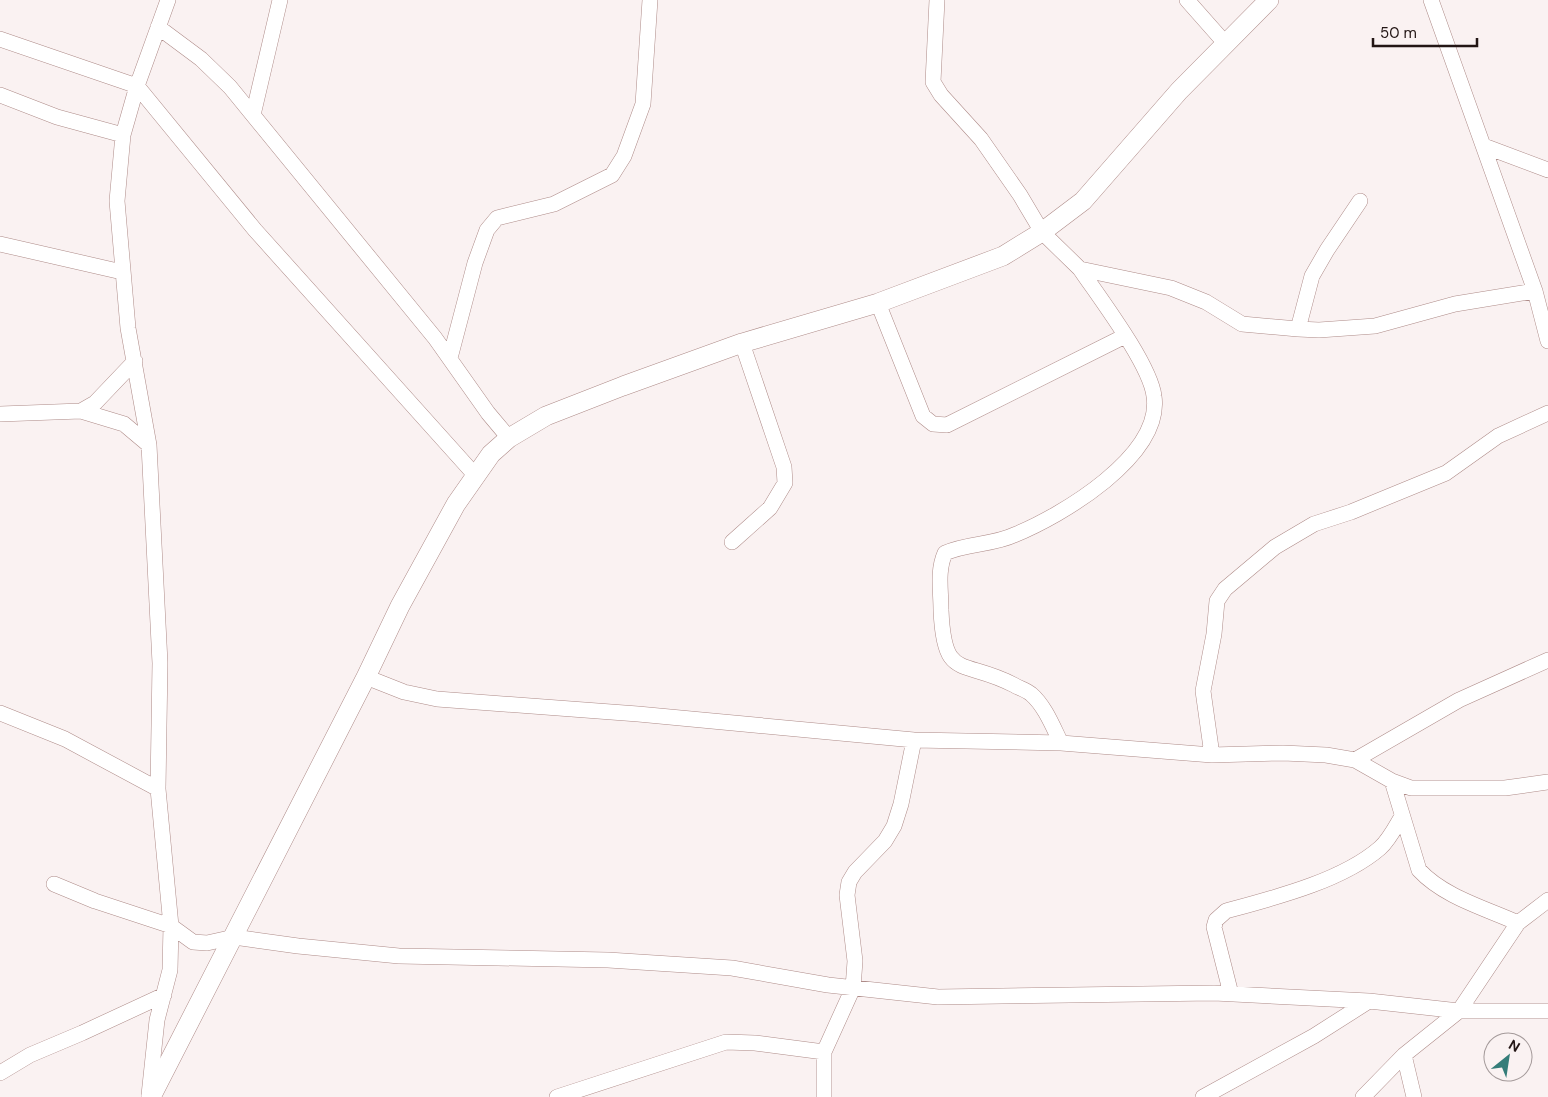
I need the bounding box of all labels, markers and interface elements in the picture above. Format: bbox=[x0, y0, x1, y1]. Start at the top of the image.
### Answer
scale bar bbox=[1373, 15, 1477, 47]
text: 50 m bbox=[1380, 23, 1417, 43]
north arrow bbox=[1483, 1032, 1533, 1082]
text: N bbox=[1506, 1035, 1523, 1056]

